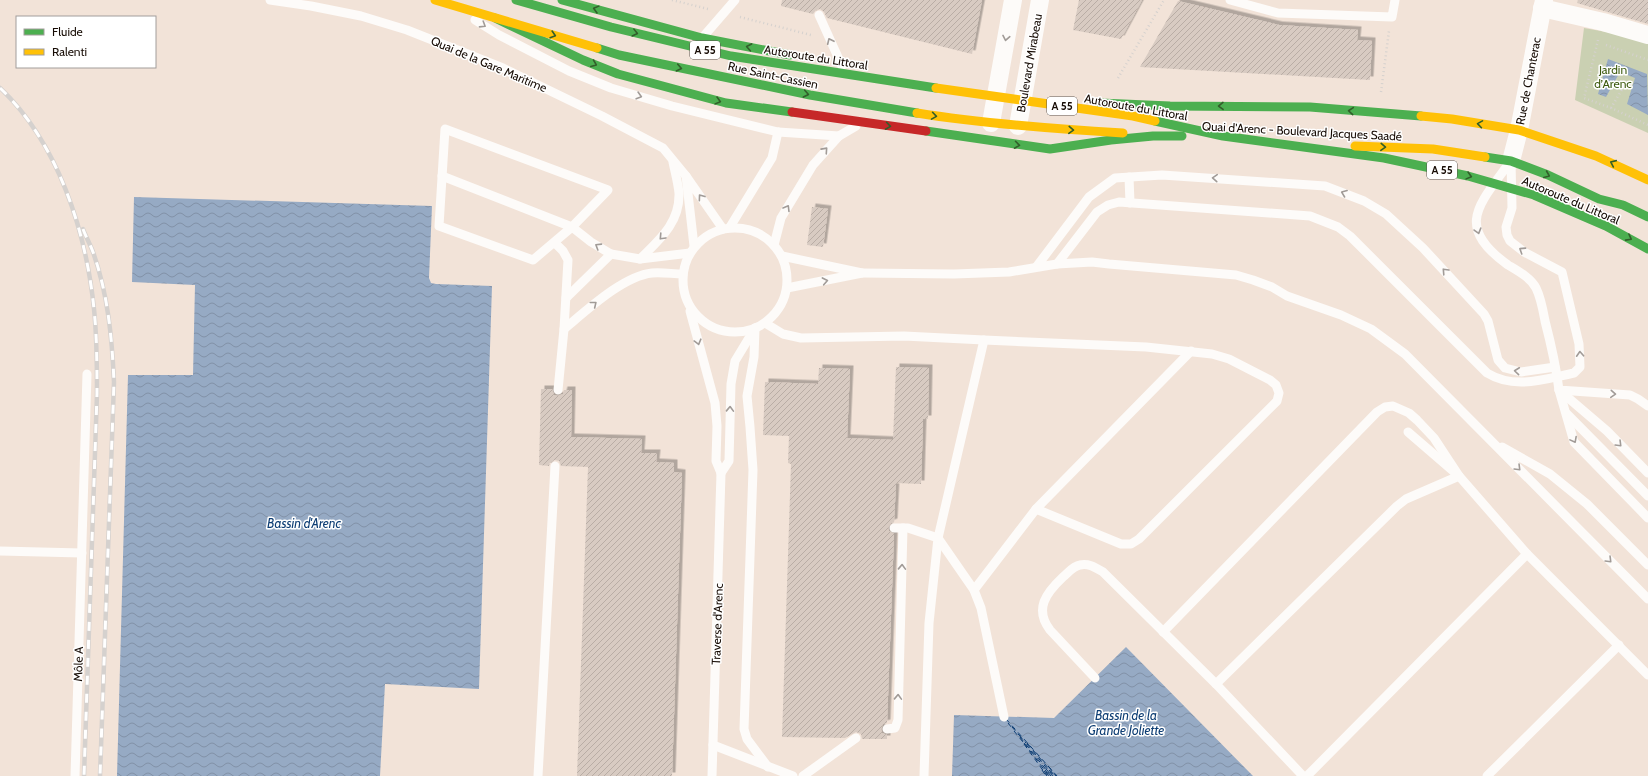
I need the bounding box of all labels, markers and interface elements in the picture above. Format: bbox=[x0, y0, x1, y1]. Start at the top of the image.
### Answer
one-way arrow bbox=[593, 5, 600, 14]
street label: Boulevard Mirabeau bbox=[1013, 12, 1045, 114]
legend bbox=[16, 16, 156, 68]
one-way arrow bbox=[479, 21, 486, 28]
text: Fluide bbox=[52, 24, 83, 39]
one-way arrow bbox=[632, 28, 638, 36]
one-way arrow bbox=[549, 30, 556, 39]
street label: Quai de la Gare Maritime bbox=[429, 33, 549, 95]
one-way arrow bbox=[1002, 35, 1011, 41]
street label: Rue de Chanterac bbox=[1512, 35, 1544, 126]
one-way arrow bbox=[827, 37, 835, 45]
road number: A 55 bbox=[690, 41, 720, 59]
street label: Autoroute du Littoral bbox=[763, 41, 869, 73]
text: Ralenti bbox=[52, 44, 87, 59]
one-way arrow bbox=[746, 44, 752, 52]
street label: Rue Saint-Cassien bbox=[727, 58, 820, 92]
one-way arrow bbox=[590, 60, 597, 68]
park label: Jardin d’Arenc bbox=[1594, 62, 1632, 91]
one-way arrow bbox=[675, 63, 682, 71]
one-way arrow bbox=[803, 89, 809, 98]
one-way arrow bbox=[636, 91, 643, 100]
street label: Autoroute du Littoral bbox=[1083, 91, 1189, 123]
one-way arrow bbox=[714, 96, 721, 105]
road number: A 55 bbox=[1047, 97, 1077, 115]
one-way arrow bbox=[1218, 102, 1224, 110]
one-way arrow bbox=[1348, 106, 1354, 115]
one-way arrow bbox=[931, 111, 937, 120]
street label: Quai d'Arenc - Boulevard Jacques Saadé bbox=[1202, 118, 1402, 144]
one-way arrow bbox=[1477, 120, 1483, 128]
one-way arrow bbox=[885, 121, 891, 130]
one-way arrow bbox=[1068, 126, 1074, 135]
one-way arrow bbox=[1014, 140, 1020, 149]
one-way arrow bbox=[1380, 143, 1386, 151]
one-way arrow bbox=[821, 147, 828, 155]
one-way arrow bbox=[1609, 160, 1617, 168]
road number: A 55 bbox=[1427, 161, 1457, 179]
one-way arrow bbox=[1544, 171, 1551, 179]
one-way arrow bbox=[1466, 172, 1472, 180]
street label: Autoroute du Littoral bbox=[1520, 173, 1622, 227]
one-way arrow bbox=[1212, 174, 1218, 183]
one-way arrow bbox=[1340, 189, 1347, 197]
one-way arrow bbox=[698, 194, 706, 201]
one-way arrow bbox=[782, 205, 790, 212]
one-way arrow bbox=[1473, 228, 1482, 235]
one-way arrow bbox=[660, 232, 667, 239]
one-way arrow bbox=[1625, 234, 1632, 241]
one-way arrow bbox=[595, 243, 602, 251]
one-way arrow bbox=[1519, 247, 1526, 254]
one-way arrow bbox=[1442, 268, 1450, 276]
one-way arrow bbox=[822, 277, 828, 285]
one-way arrow bbox=[590, 302, 597, 309]
one-way arrow bbox=[694, 338, 702, 345]
one-way arrow bbox=[1576, 351, 1584, 357]
one-way arrow bbox=[1514, 367, 1520, 376]
one-way arrow bbox=[1610, 389, 1616, 398]
one-way arrow bbox=[725, 406, 734, 412]
one-way arrow bbox=[1570, 436, 1577, 443]
one-way arrow bbox=[1614, 439, 1622, 447]
one-way arrow bbox=[1513, 463, 1521, 471]
water label: Bassin d'Arenc bbox=[267, 515, 342, 531]
one-way arrow bbox=[1604, 555, 1612, 563]
one-way arrow bbox=[898, 564, 906, 570]
street label: Traverse d'Arenc bbox=[708, 582, 726, 665]
street label: Môle A bbox=[70, 646, 86, 682]
one-way arrow bbox=[894, 694, 903, 700]
water label: Bassin de la Grande Joliette bbox=[1088, 707, 1164, 738]

